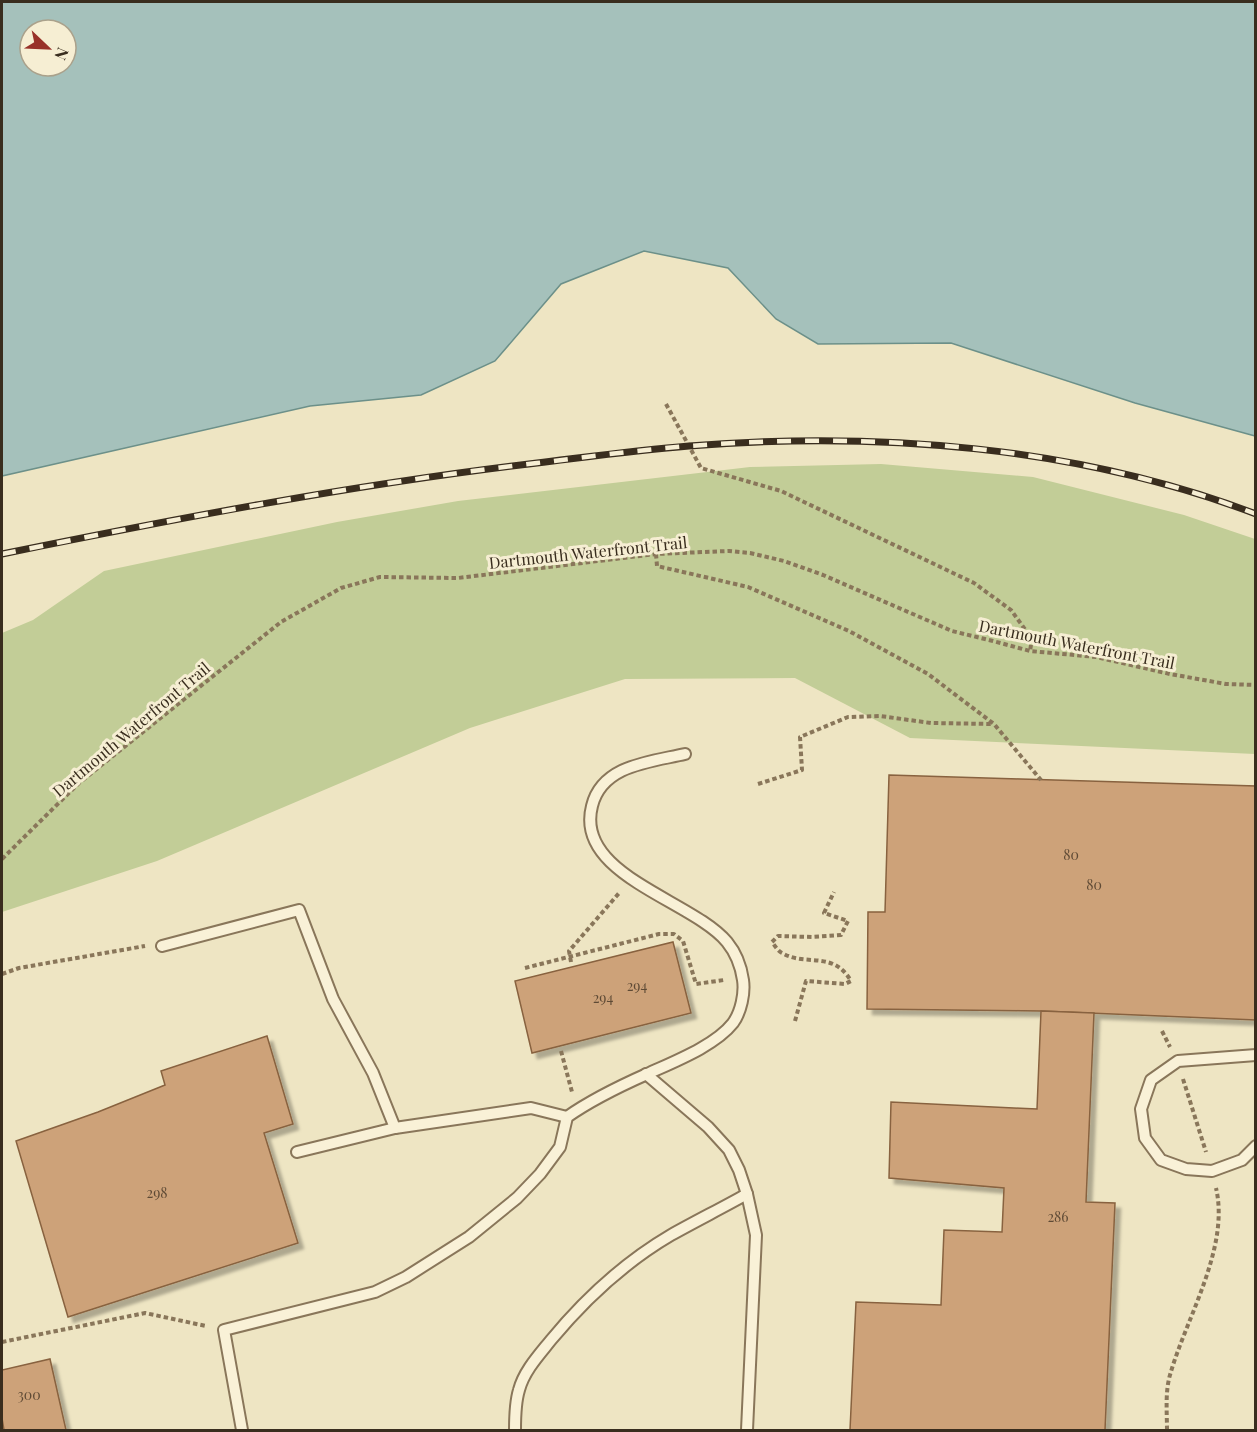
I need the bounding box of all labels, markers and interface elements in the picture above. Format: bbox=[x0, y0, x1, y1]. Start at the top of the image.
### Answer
north arrow bbox=[18, 18, 78, 78]
text: N bbox=[50, 45, 74, 64]
street label: Dartmouth Waterfront Trail bbox=[488, 531, 689, 573]
street label: Dartmouth Waterfront Trail bbox=[977, 615, 1177, 673]
street label: Dartmouth Waterfront Trail bbox=[48, 657, 214, 801]
house number: 80 bbox=[1063, 845, 1079, 864]
house number: 80 bbox=[1086, 875, 1102, 894]
house number: 294 bbox=[627, 976, 647, 995]
house number: 294 bbox=[593, 988, 613, 1007]
house number: 298 bbox=[146, 1183, 168, 1202]
house number: 286 bbox=[1047, 1207, 1069, 1226]
house number: 300 bbox=[17, 1385, 41, 1404]

